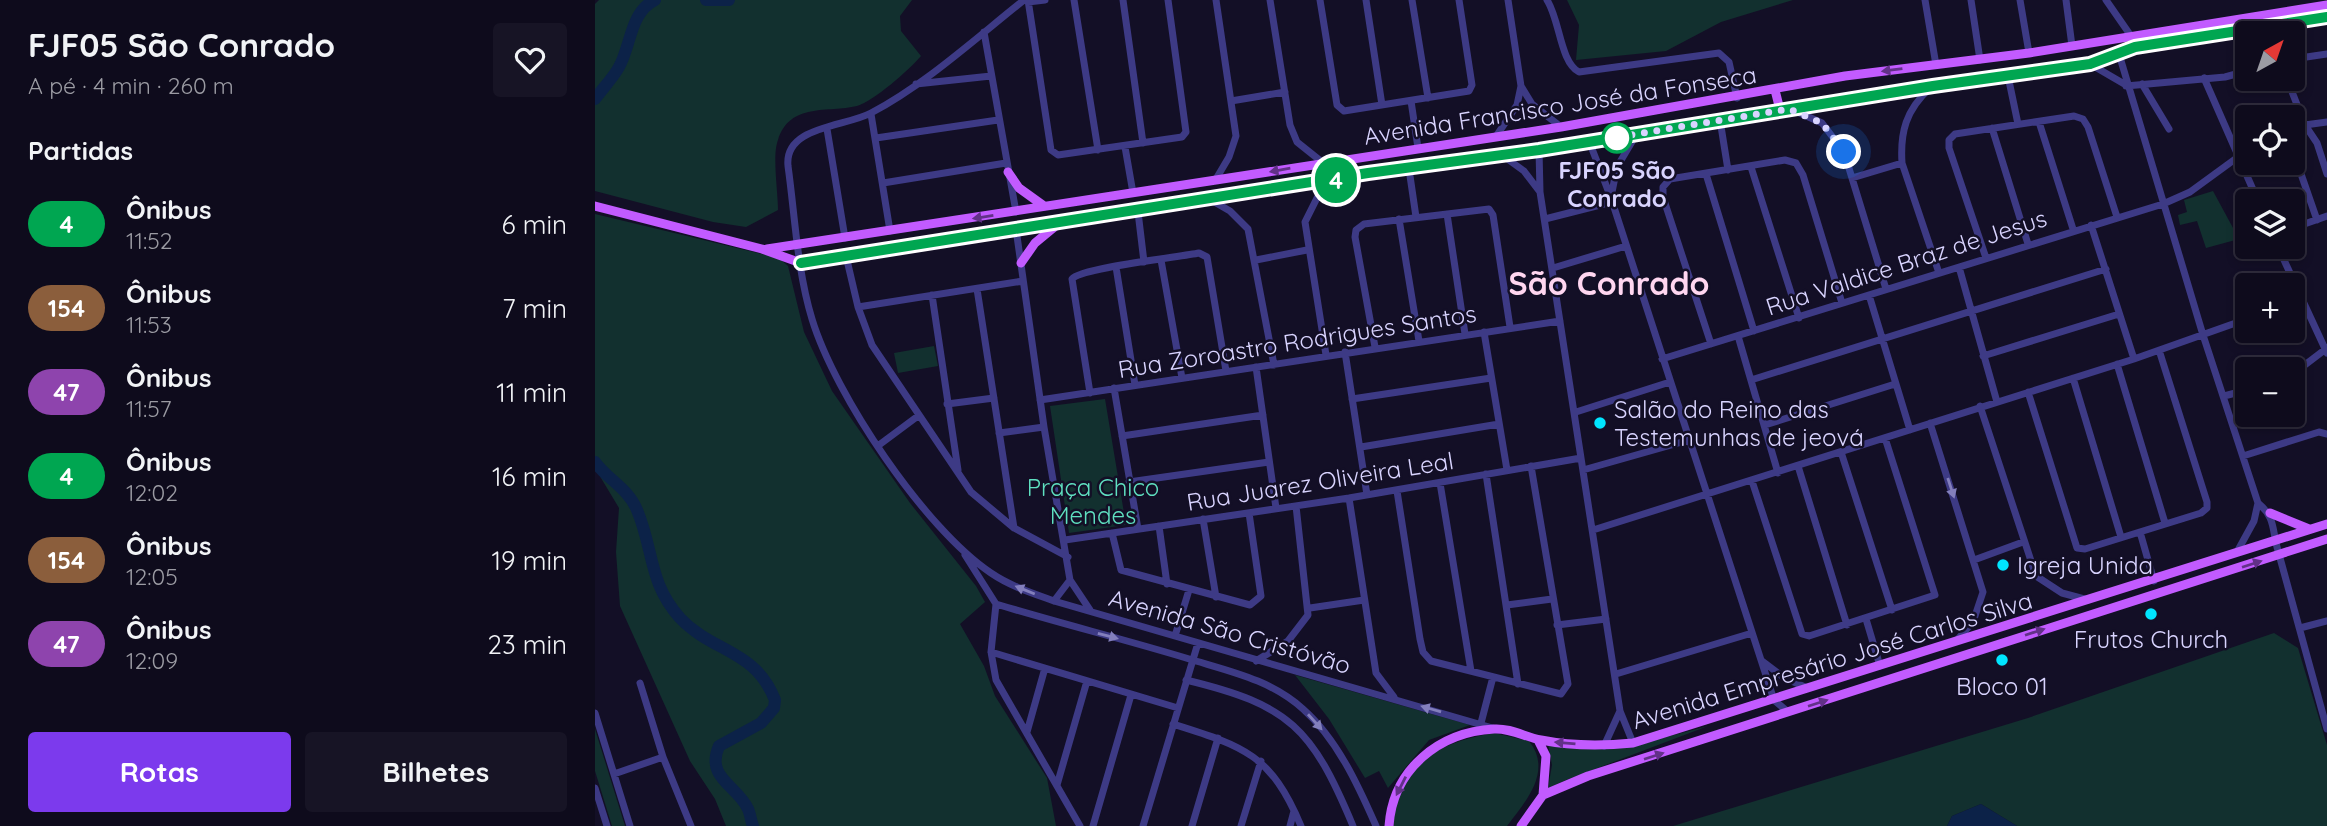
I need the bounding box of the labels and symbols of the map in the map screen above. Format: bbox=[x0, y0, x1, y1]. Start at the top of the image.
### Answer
north arrow bbox=[2235, 21, 2305, 91]
street label: Avenida Francisco José da Fonseca bbox=[1361, 59, 1759, 151]
one-way arrow bbox=[1880, 65, 1902, 76]
marker: FJF05 São Conrado bbox=[1602, 123, 1632, 153]
your location bbox=[1826, 134, 1861, 169]
place label: FJF05 São Conrado bbox=[1559, 155, 1676, 213]
line badge: 4 bbox=[1313, 157, 1359, 203]
one-way arrow bbox=[1269, 165, 1291, 176]
street label: Rua Valdice Braz de Jesus bbox=[1762, 202, 2050, 322]
one-way arrow bbox=[972, 212, 994, 223]
district label: São Conrado bbox=[1509, 263, 1709, 303]
street label: Rua Zoroastro Rodrigues Santos bbox=[1116, 298, 1478, 384]
place label: Salão do Reino das Testemunhas de jeová bbox=[1614, 394, 1864, 452]
marker: Salão do Reino das Testemunhas de jeová bbox=[1592, 415, 1608, 431]
street label: Rua Juarez Oliveira Leal bbox=[1184, 445, 1456, 517]
park label: Praça Chico Mendes bbox=[1027, 472, 1159, 530]
one-way arrow bbox=[1946, 477, 1957, 498]
place label: Igreja Unida bbox=[2017, 550, 2153, 580]
marker: Igreja Unida bbox=[1995, 557, 2011, 573]
one-way arrow bbox=[2241, 558, 2262, 568]
street label: Avenida São Cristóvão bbox=[1106, 582, 1354, 680]
one-way arrow bbox=[1014, 584, 1035, 595]
street label: Avenida Empresário José Carlos Silva bbox=[1628, 585, 2036, 735]
marker: Frutos Church bbox=[2143, 606, 2159, 622]
place label: Frutos Church bbox=[2074, 624, 2228, 654]
one-way arrow bbox=[2024, 627, 2045, 637]
one-way arrow bbox=[1098, 631, 1120, 642]
marker: Bloco 01 bbox=[1994, 652, 2010, 668]
place label: Bloco 01 bbox=[1956, 671, 2048, 701]
one-way arrow bbox=[1808, 697, 1829, 708]
one-way arrow bbox=[1420, 703, 1441, 713]
one-way arrow bbox=[1307, 713, 1323, 731]
one-way arrow bbox=[1554, 737, 1576, 748]
one-way arrow bbox=[1643, 750, 1664, 761]
one-way arrow bbox=[1396, 776, 1407, 796]

